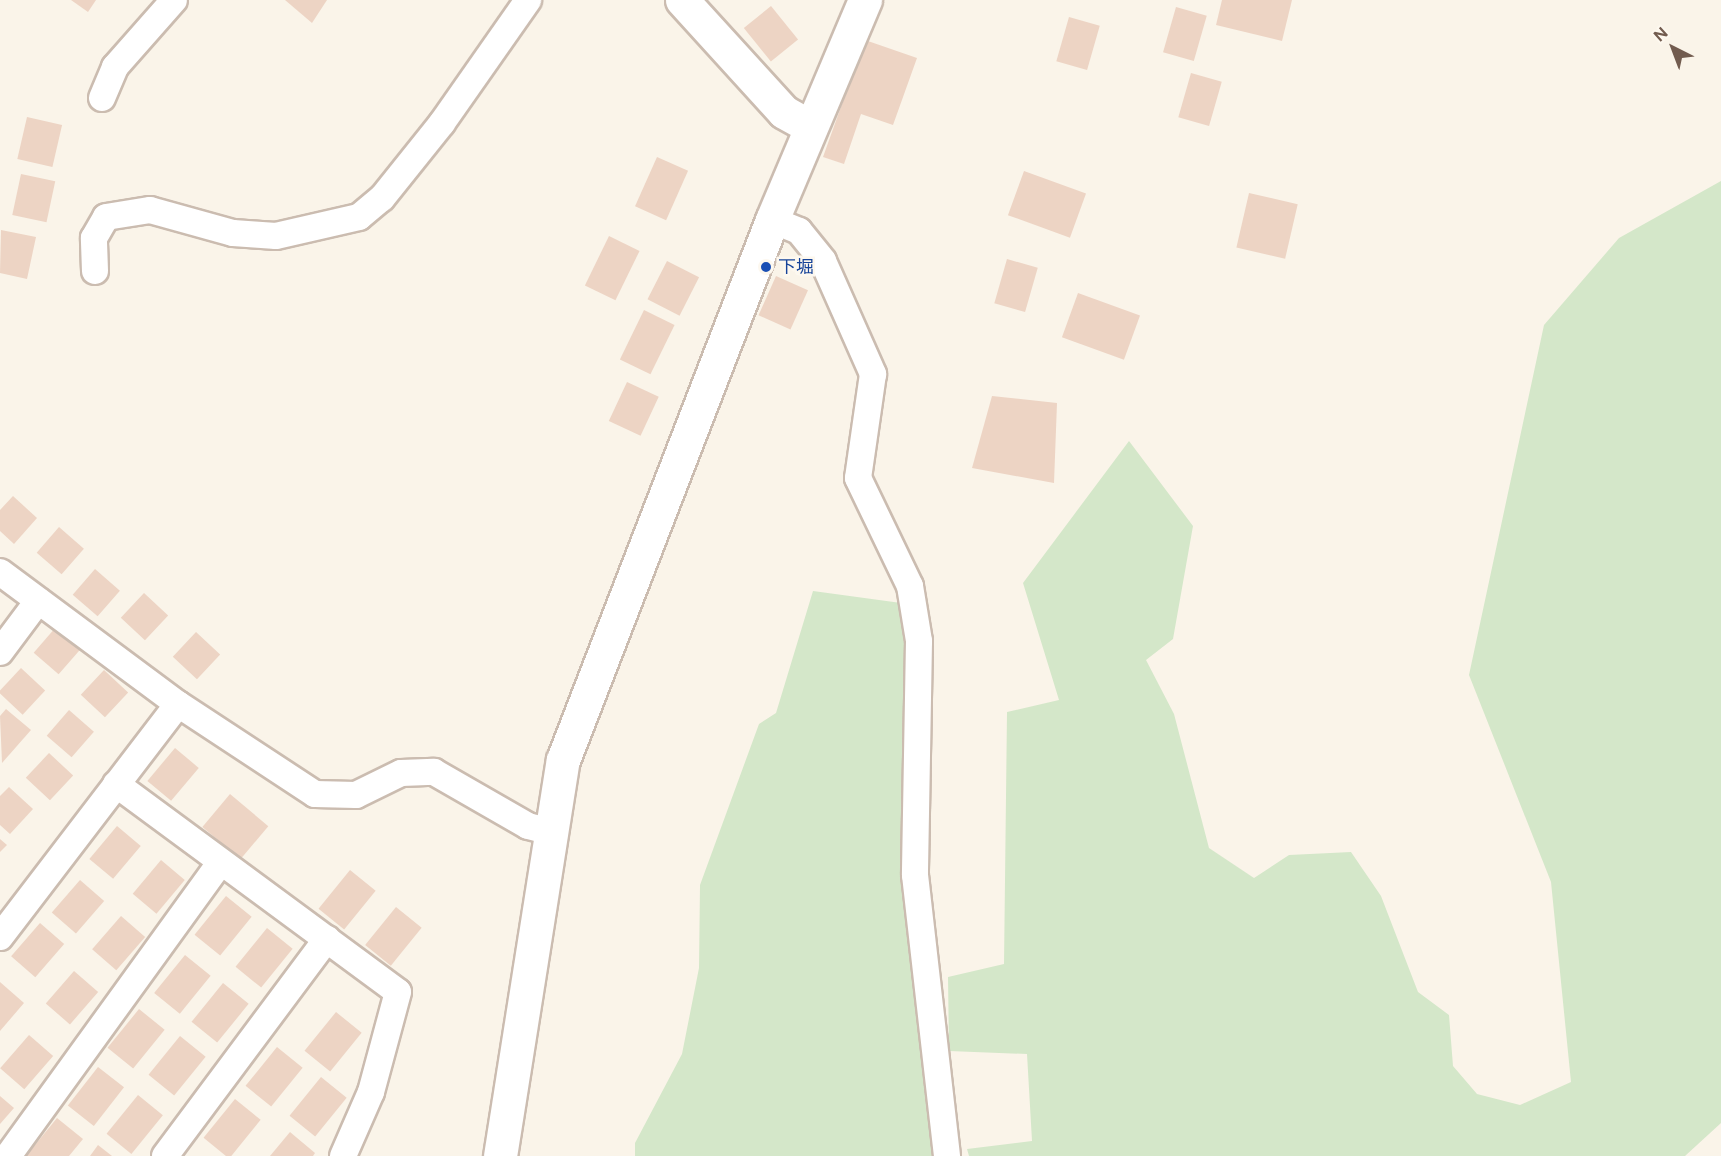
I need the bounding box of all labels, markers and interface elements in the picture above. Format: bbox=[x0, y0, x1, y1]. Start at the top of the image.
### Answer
north arrow bbox=[1643, 18, 1703, 78]
text: N bbox=[1650, 23, 1672, 45]
place label: 下堀 bbox=[778, 256, 814, 278]
marker: 下堀 bbox=[759, 260, 773, 274]

